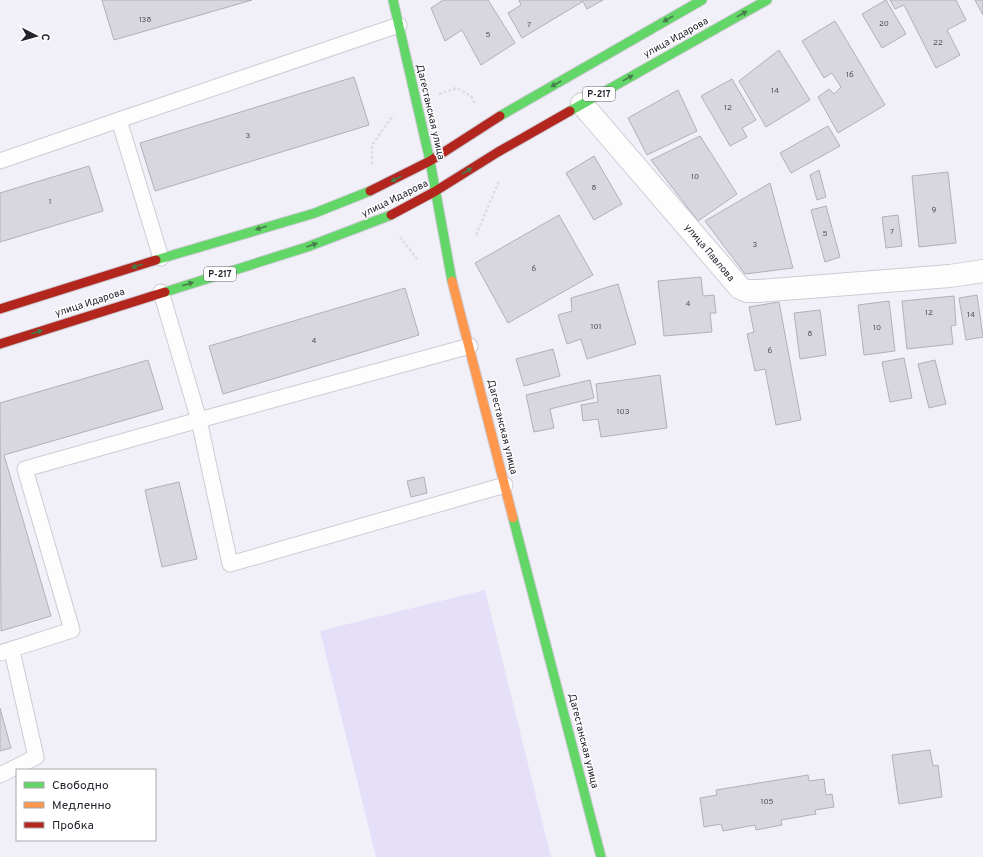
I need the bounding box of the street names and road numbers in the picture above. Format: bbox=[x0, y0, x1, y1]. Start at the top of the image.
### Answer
street label: улица Идарова bbox=[641, 15, 711, 61]
street label: Дагестанская улица bbox=[413, 63, 447, 161]
road number: Р-217 bbox=[583, 87, 615, 101]
street label: улица Идарова bbox=[360, 177, 430, 221]
street label: улица Павлова bbox=[681, 221, 737, 285]
road number: Р-217 bbox=[204, 267, 236, 281]
street label: улица Идарова bbox=[54, 286, 126, 320]
street label: Дагестанская улица bbox=[484, 378, 520, 476]
street label: Дагестанская улица bbox=[565, 692, 601, 790]

